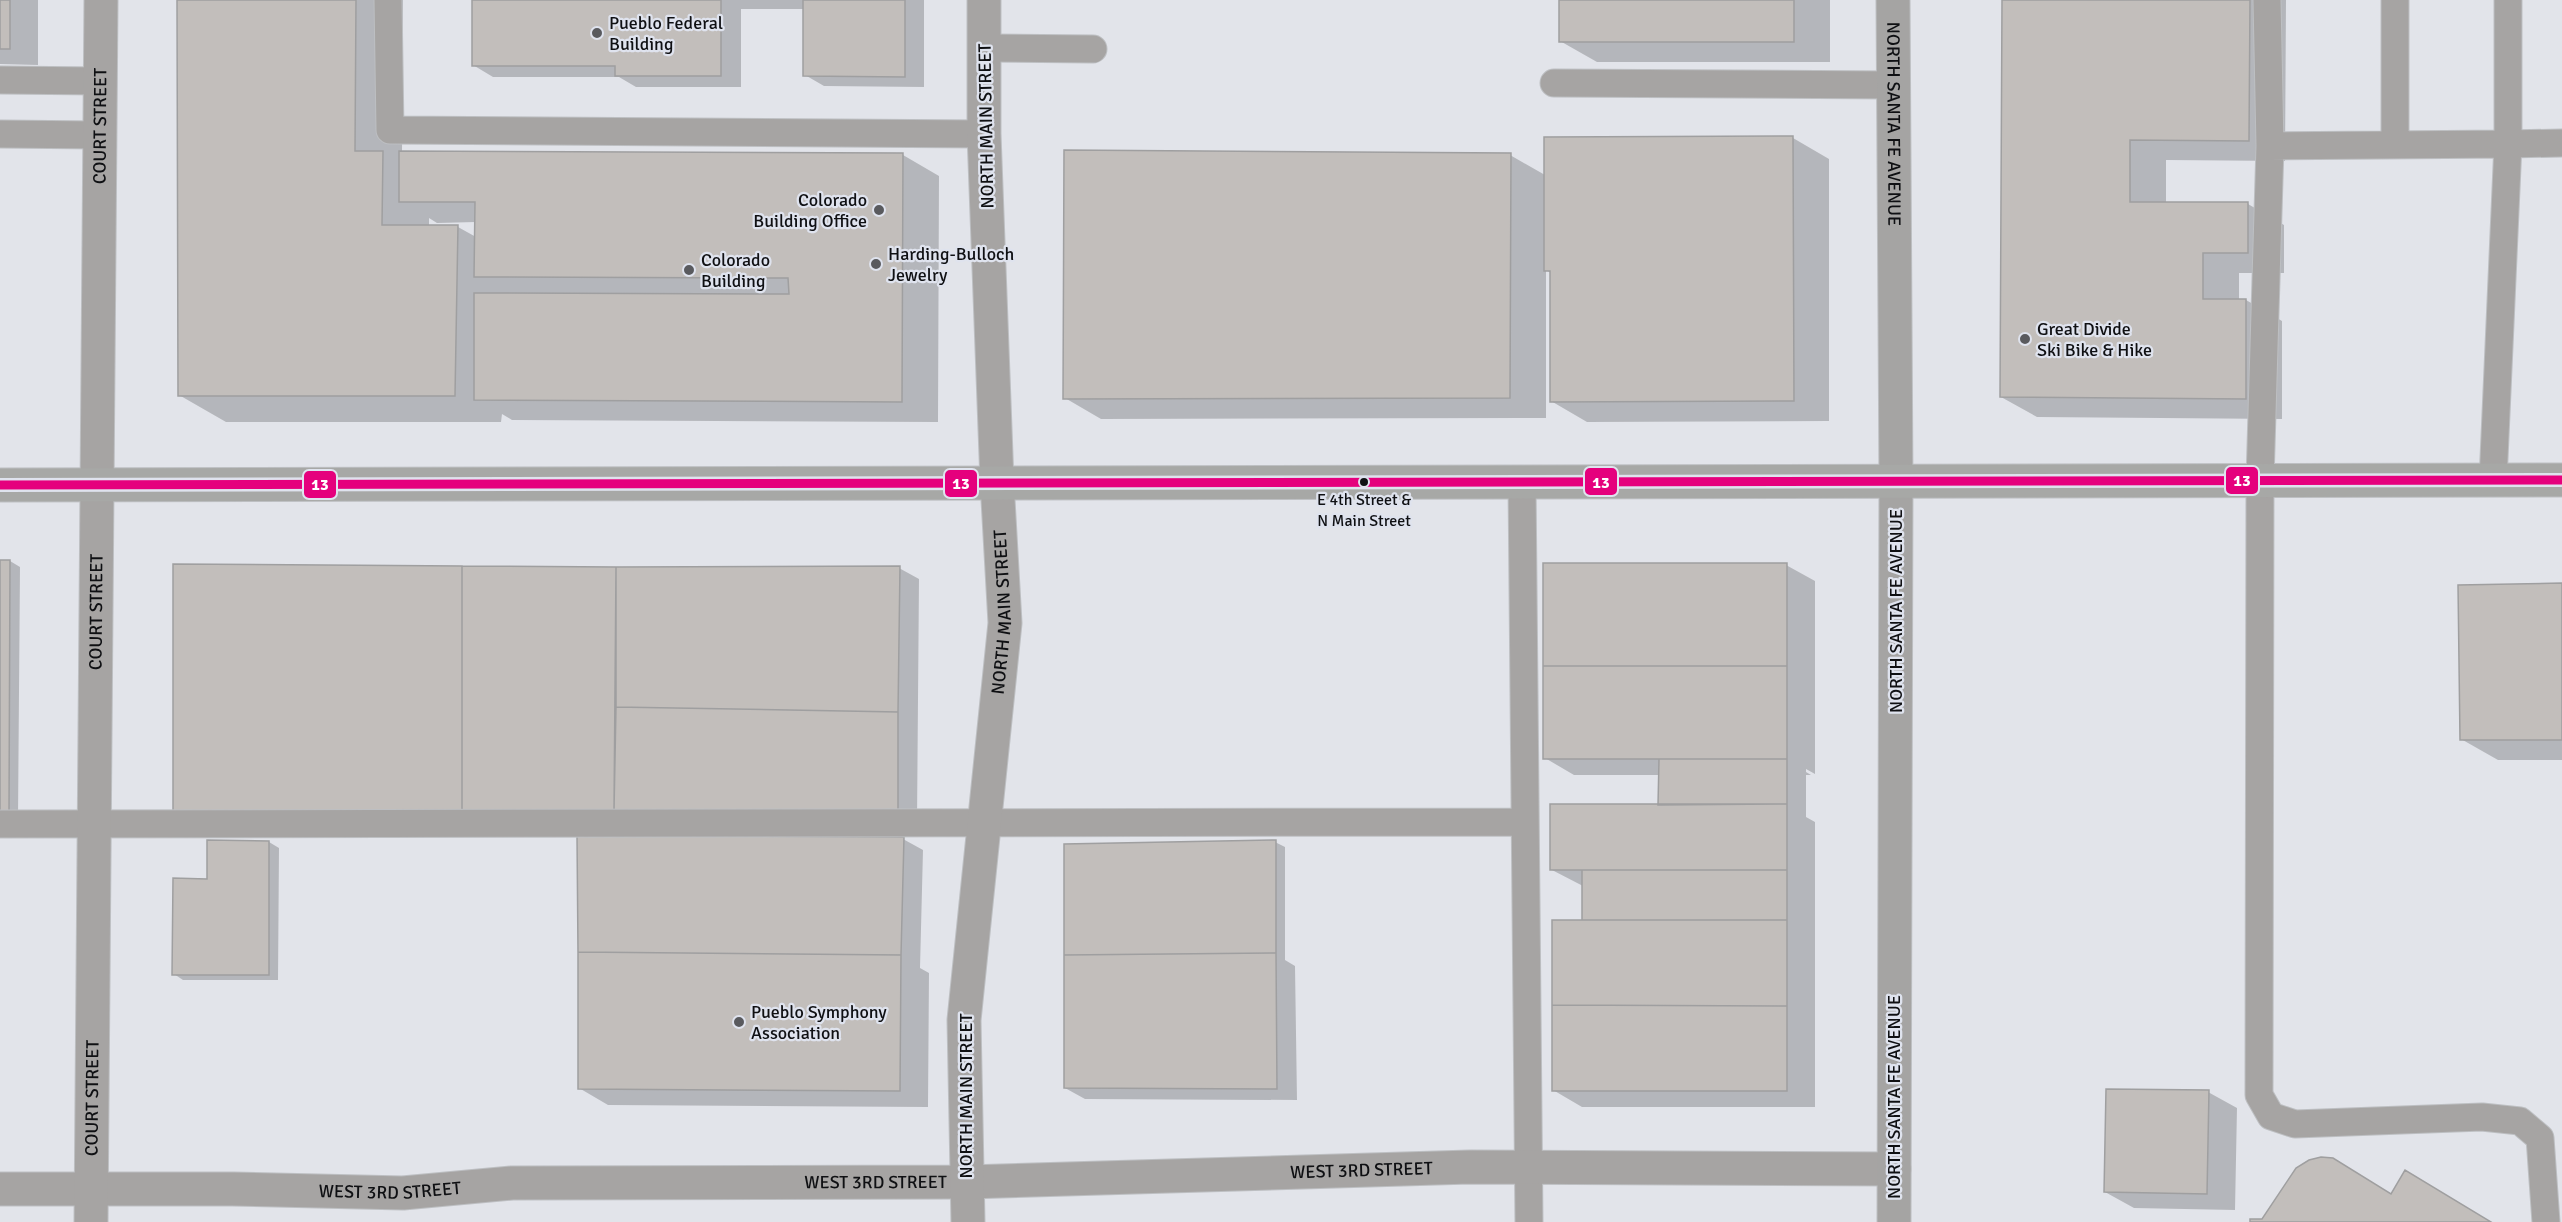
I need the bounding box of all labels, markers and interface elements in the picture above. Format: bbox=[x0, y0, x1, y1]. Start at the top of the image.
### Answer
place label: Pueblo Federal Building bbox=[609, 12, 723, 55]
street label: NORTH SANTA FE AVENUE bbox=[1882, 22, 1905, 226]
marker: Pueblo Federal Building bbox=[590, 26, 604, 40]
street label: NORTH MAIN STREET bbox=[974, 43, 998, 209]
street label: COURT STREET bbox=[88, 68, 111, 184]
place label: Colorado Building Office bbox=[753, 189, 867, 232]
marker: Colorado Building Office bbox=[872, 203, 886, 217]
place label: Harding-Bulloch Jewelry bbox=[888, 243, 1014, 286]
place label: Colorado Building bbox=[701, 249, 770, 292]
marker: Harding-Bulloch Jewelry bbox=[869, 257, 883, 271]
marker: Colorado Building bbox=[682, 263, 696, 277]
place label: Great Divide Ski Bike & Hike bbox=[2037, 318, 2152, 361]
marker: Great Divide Ski Bike & Hike bbox=[2018, 332, 2032, 346]
line badge: 13 bbox=[2225, 466, 2259, 495]
line badge: 13 bbox=[1584, 467, 1618, 496]
line badge: 13 bbox=[944, 469, 978, 498]
line badge: 13 bbox=[303, 470, 337, 499]
text: 13 bbox=[2233, 471, 2251, 491]
text: 13 bbox=[1592, 473, 1610, 493]
text: 13 bbox=[952, 474, 970, 494]
text: 13 bbox=[311, 475, 329, 495]
marker: E 4th Street & N Main Street bbox=[1358, 476, 1370, 488]
place label: E 4th Street & N Main Street bbox=[1317, 490, 1411, 531]
street label: NORTH SANTA FE AVENUE bbox=[1885, 509, 1907, 713]
street label: NORTH MAIN STREET bbox=[987, 529, 1016, 696]
street label: COURT STREET bbox=[85, 554, 107, 670]
street label: NORTH SANTA FE AVENUE bbox=[1883, 995, 1905, 1199]
place label: Pueblo Symphony Association bbox=[751, 1001, 887, 1044]
street label: NORTH MAIN STREET bbox=[955, 1013, 977, 1179]
marker: Pueblo Symphony Association bbox=[732, 1015, 746, 1029]
street label: COURT STREET bbox=[81, 1040, 103, 1156]
street label: WEST 3RD STREET bbox=[1290, 1157, 1433, 1183]
street label: WEST 3RD STREET bbox=[804, 1171, 947, 1193]
street label: WEST 3RD STREET bbox=[318, 1177, 462, 1204]

